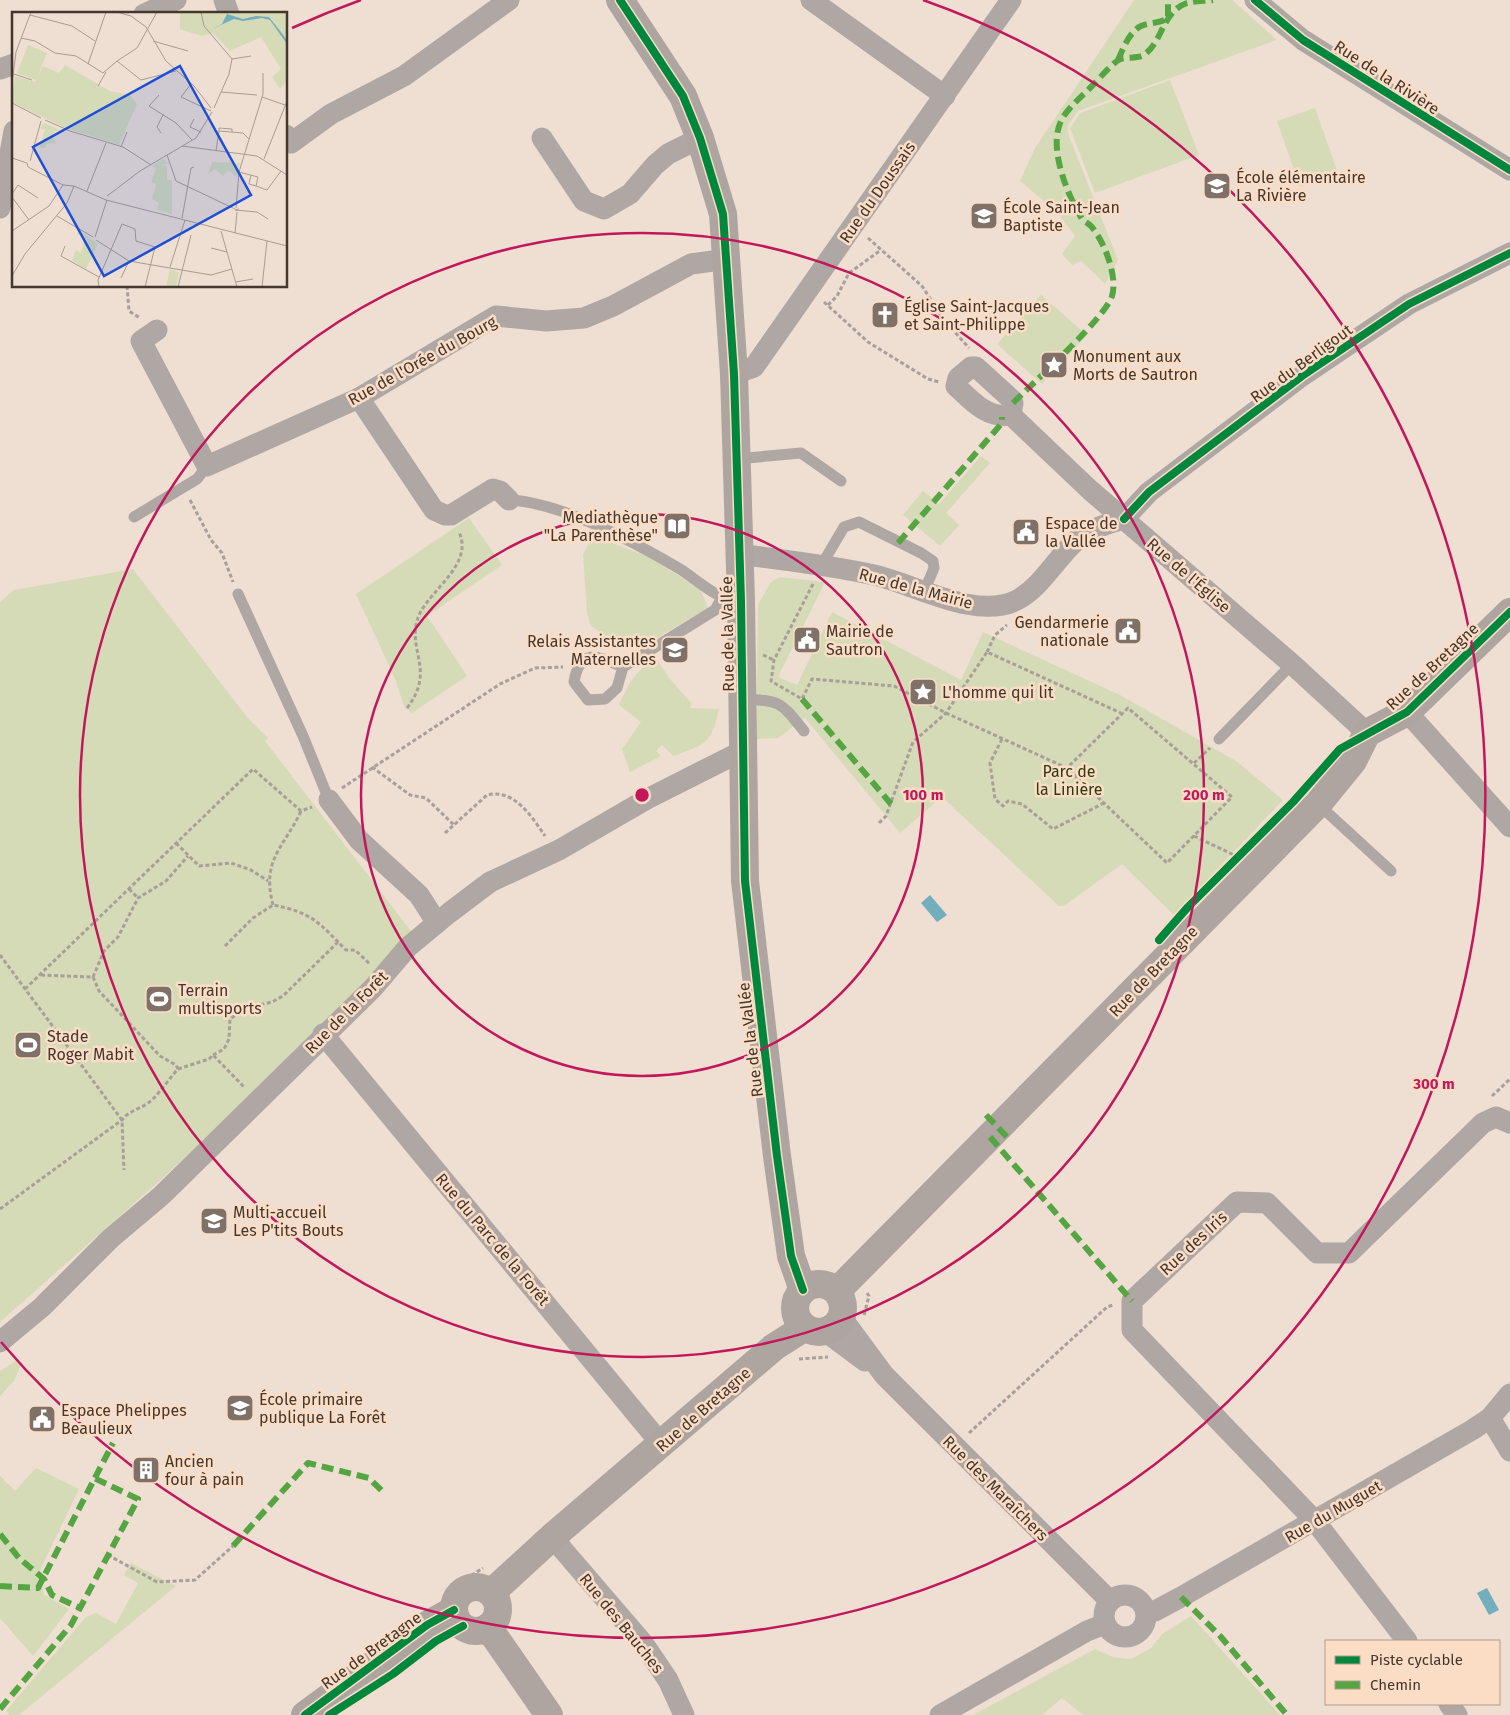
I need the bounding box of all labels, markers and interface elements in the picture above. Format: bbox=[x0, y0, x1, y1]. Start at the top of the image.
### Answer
inset map bbox=[12, 12, 288, 288]
street label: Rue de la Rivière bbox=[1330, 36, 1443, 119]
street label: Rue du Doussais bbox=[835, 138, 919, 247]
place label: École élémentaire La Rivière bbox=[1236, 167, 1366, 205]
school or university icon: École élémentaire La Rivière bbox=[1202, 171, 1232, 201]
place label: École Saint-Jean Baptiste bbox=[1003, 197, 1120, 235]
school or university icon: École Saint-Jean Baptiste bbox=[969, 201, 999, 231]
place label: Église Saint-Jacques et Saint-Philippe bbox=[904, 296, 1049, 334]
church icon: Église Saint-Jacques et Saint-Philippe bbox=[870, 300, 900, 330]
street label: Rue de l'Orée du Bourg bbox=[345, 311, 500, 409]
street label: Rue du Berligout bbox=[1247, 320, 1356, 407]
place label: Monument aux Morts de Sautron bbox=[1073, 347, 1198, 384]
place icon: Monument aux Morts de Sautron bbox=[1039, 350, 1069, 380]
place label: Mediathèque "La Parenthèse" bbox=[544, 508, 658, 545]
library icon: Mediathèque "La Parenthèse" bbox=[662, 511, 692, 541]
place label: Espace de la Vallée bbox=[1045, 514, 1118, 551]
public building icon: Espace de la Vallée bbox=[1011, 517, 1041, 547]
street label: Rue de l'Église bbox=[1143, 533, 1235, 617]
street label: Rue de la Mairie bbox=[857, 564, 975, 613]
street label: Rue de la Vallée bbox=[717, 576, 738, 692]
place label: Gendarmerie nationale bbox=[1015, 613, 1109, 650]
public building icon: Gendarmerie nationale bbox=[1113, 616, 1143, 646]
street label: Rue de Bretagne bbox=[1382, 619, 1482, 714]
place label: Mairie de Sautron bbox=[826, 622, 894, 659]
public building icon: Mairie de Sautron bbox=[792, 625, 822, 655]
place label: Relais Assistantes Maternelles bbox=[527, 632, 656, 669]
school or university icon: Relais Assistantes Maternelles bbox=[660, 635, 690, 665]
place icon: L'homme qui lit bbox=[908, 677, 938, 707]
place label: L'homme qui lit bbox=[942, 683, 1054, 702]
park label: Parc de la Linière bbox=[1035, 762, 1103, 799]
centre of rings bbox=[633, 786, 651, 804]
text: 100 m bbox=[903, 786, 943, 804]
text: 200 m bbox=[1183, 786, 1225, 804]
street label: Rue de Bretagne bbox=[1105, 922, 1202, 1021]
street label: Rue de la Forêt bbox=[301, 967, 392, 1058]
place label: Terrain multisports bbox=[178, 981, 262, 1018]
street label: Rue de la Vallée bbox=[734, 981, 767, 1098]
sports icon: Terrain multisports bbox=[144, 984, 174, 1014]
place label: Stade Roger Mabit bbox=[47, 1027, 134, 1064]
sports icon: Stade Roger Mabit bbox=[13, 1030, 43, 1060]
text: 300 m bbox=[1412, 1075, 1455, 1093]
street label: Rue du Parc de la Forêt bbox=[432, 1169, 554, 1309]
place label: Multi-accueil Les P'tits Bouts bbox=[233, 1203, 343, 1240]
school or university icon: Multi-accueil Les P'tits Bouts bbox=[199, 1206, 229, 1236]
street label: Rue des Iris bbox=[1156, 1207, 1231, 1279]
street label: Rue de Bretagne bbox=[652, 1363, 755, 1456]
place label: École primaire publique La Forêt bbox=[259, 1389, 386, 1427]
school or university icon: École primaire publique La Forêt bbox=[225, 1393, 255, 1423]
place label: Espace Phelippes Beaulieux bbox=[61, 1401, 187, 1438]
public building icon: Espace Phelippes Beaulieux bbox=[27, 1404, 57, 1434]
street label: Rue des Maraîchers bbox=[939, 1432, 1052, 1545]
place label: Ancien four à pain bbox=[165, 1452, 244, 1489]
building icon: Ancien four à pain bbox=[131, 1455, 161, 1485]
street label: Rue du Muguet bbox=[1281, 1476, 1385, 1547]
street label: Rue des Bauches bbox=[576, 1570, 668, 1677]
street label: Rue de Bretagne bbox=[317, 1608, 425, 1693]
legend bbox=[1325, 1640, 1500, 1705]
text: Piste cyclable bbox=[1370, 1651, 1463, 1669]
text: Chemin bbox=[1370, 1676, 1421, 1694]

